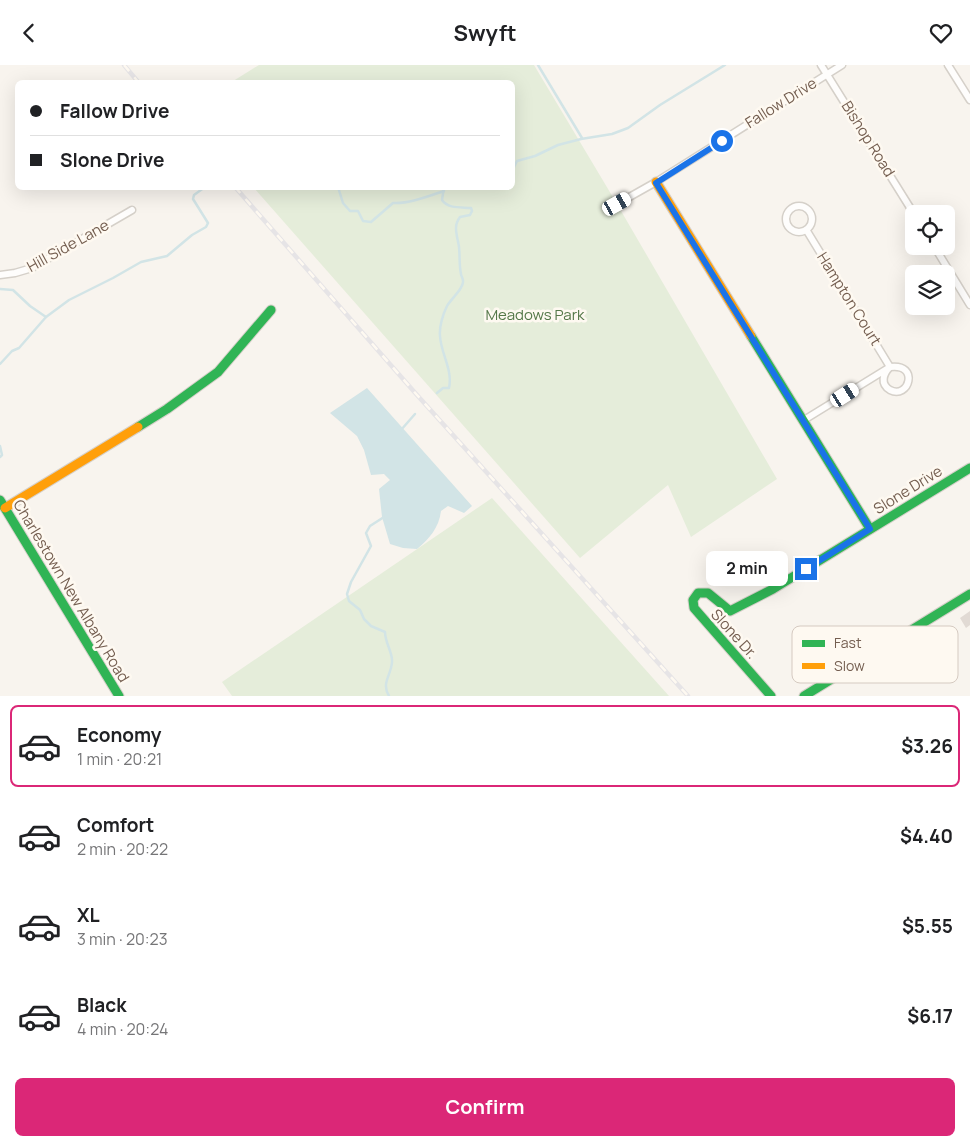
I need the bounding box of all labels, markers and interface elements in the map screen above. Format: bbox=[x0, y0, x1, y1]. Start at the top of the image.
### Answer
text: Swyft bbox=[453, 18, 517, 48]
icon: back bbox=[15, 19, 43, 47]
icon: heart bbox=[927, 19, 955, 47]
street label: Fallow Drive bbox=[741, 72, 821, 133]
street label: Bishop Road bbox=[837, 97, 900, 181]
text: Fallow Drive bbox=[60, 98, 169, 124]
route start bbox=[711, 130, 733, 152]
text: Slone Drive bbox=[60, 147, 164, 173]
car bbox=[600, 190, 633, 218]
map controls bbox=[905, 205, 955, 315]
button: locate bbox=[905, 205, 955, 255]
street label: Hill Side Lane bbox=[23, 214, 113, 277]
street label: Hampton Court bbox=[812, 248, 887, 350]
button: layers bbox=[905, 265, 955, 315]
park label: Meadows Park bbox=[486, 304, 585, 325]
car bbox=[828, 381, 861, 409]
street label: Slone Drive bbox=[869, 460, 946, 519]
street label: Charlestown New Albany Road bbox=[8, 495, 134, 686]
callout: 2 min bbox=[706, 551, 788, 587]
text: 2 min bbox=[726, 557, 768, 579]
route end bbox=[795, 558, 817, 580]
street label: Slone Dr. bbox=[706, 604, 762, 663]
legend bbox=[792, 626, 958, 683]
text: Fast bbox=[834, 633, 862, 652]
text: Slow bbox=[834, 656, 865, 675]
text: Economy bbox=[77, 722, 161, 748]
icon: car bbox=[17, 724, 62, 769]
text: $3.26 bbox=[901, 733, 953, 759]
text: 1 min · 20:21 bbox=[77, 748, 162, 770]
text: Comfort bbox=[77, 812, 154, 838]
icon: car bbox=[17, 814, 62, 859]
text: $4.40 bbox=[900, 823, 953, 849]
text: 2 min · 20:22 bbox=[77, 838, 168, 860]
text: XL bbox=[77, 902, 100, 928]
icon: car bbox=[17, 904, 62, 949]
text: $5.55 bbox=[902, 913, 953, 939]
text: 3 min · 20:23 bbox=[77, 928, 168, 950]
text: Black bbox=[77, 992, 126, 1018]
icon: car bbox=[17, 994, 62, 1039]
text: $6.17 bbox=[907, 1003, 953, 1029]
text: 4 min · 20:24 bbox=[77, 1018, 168, 1040]
button: Confirm bbox=[15, 1078, 955, 1136]

